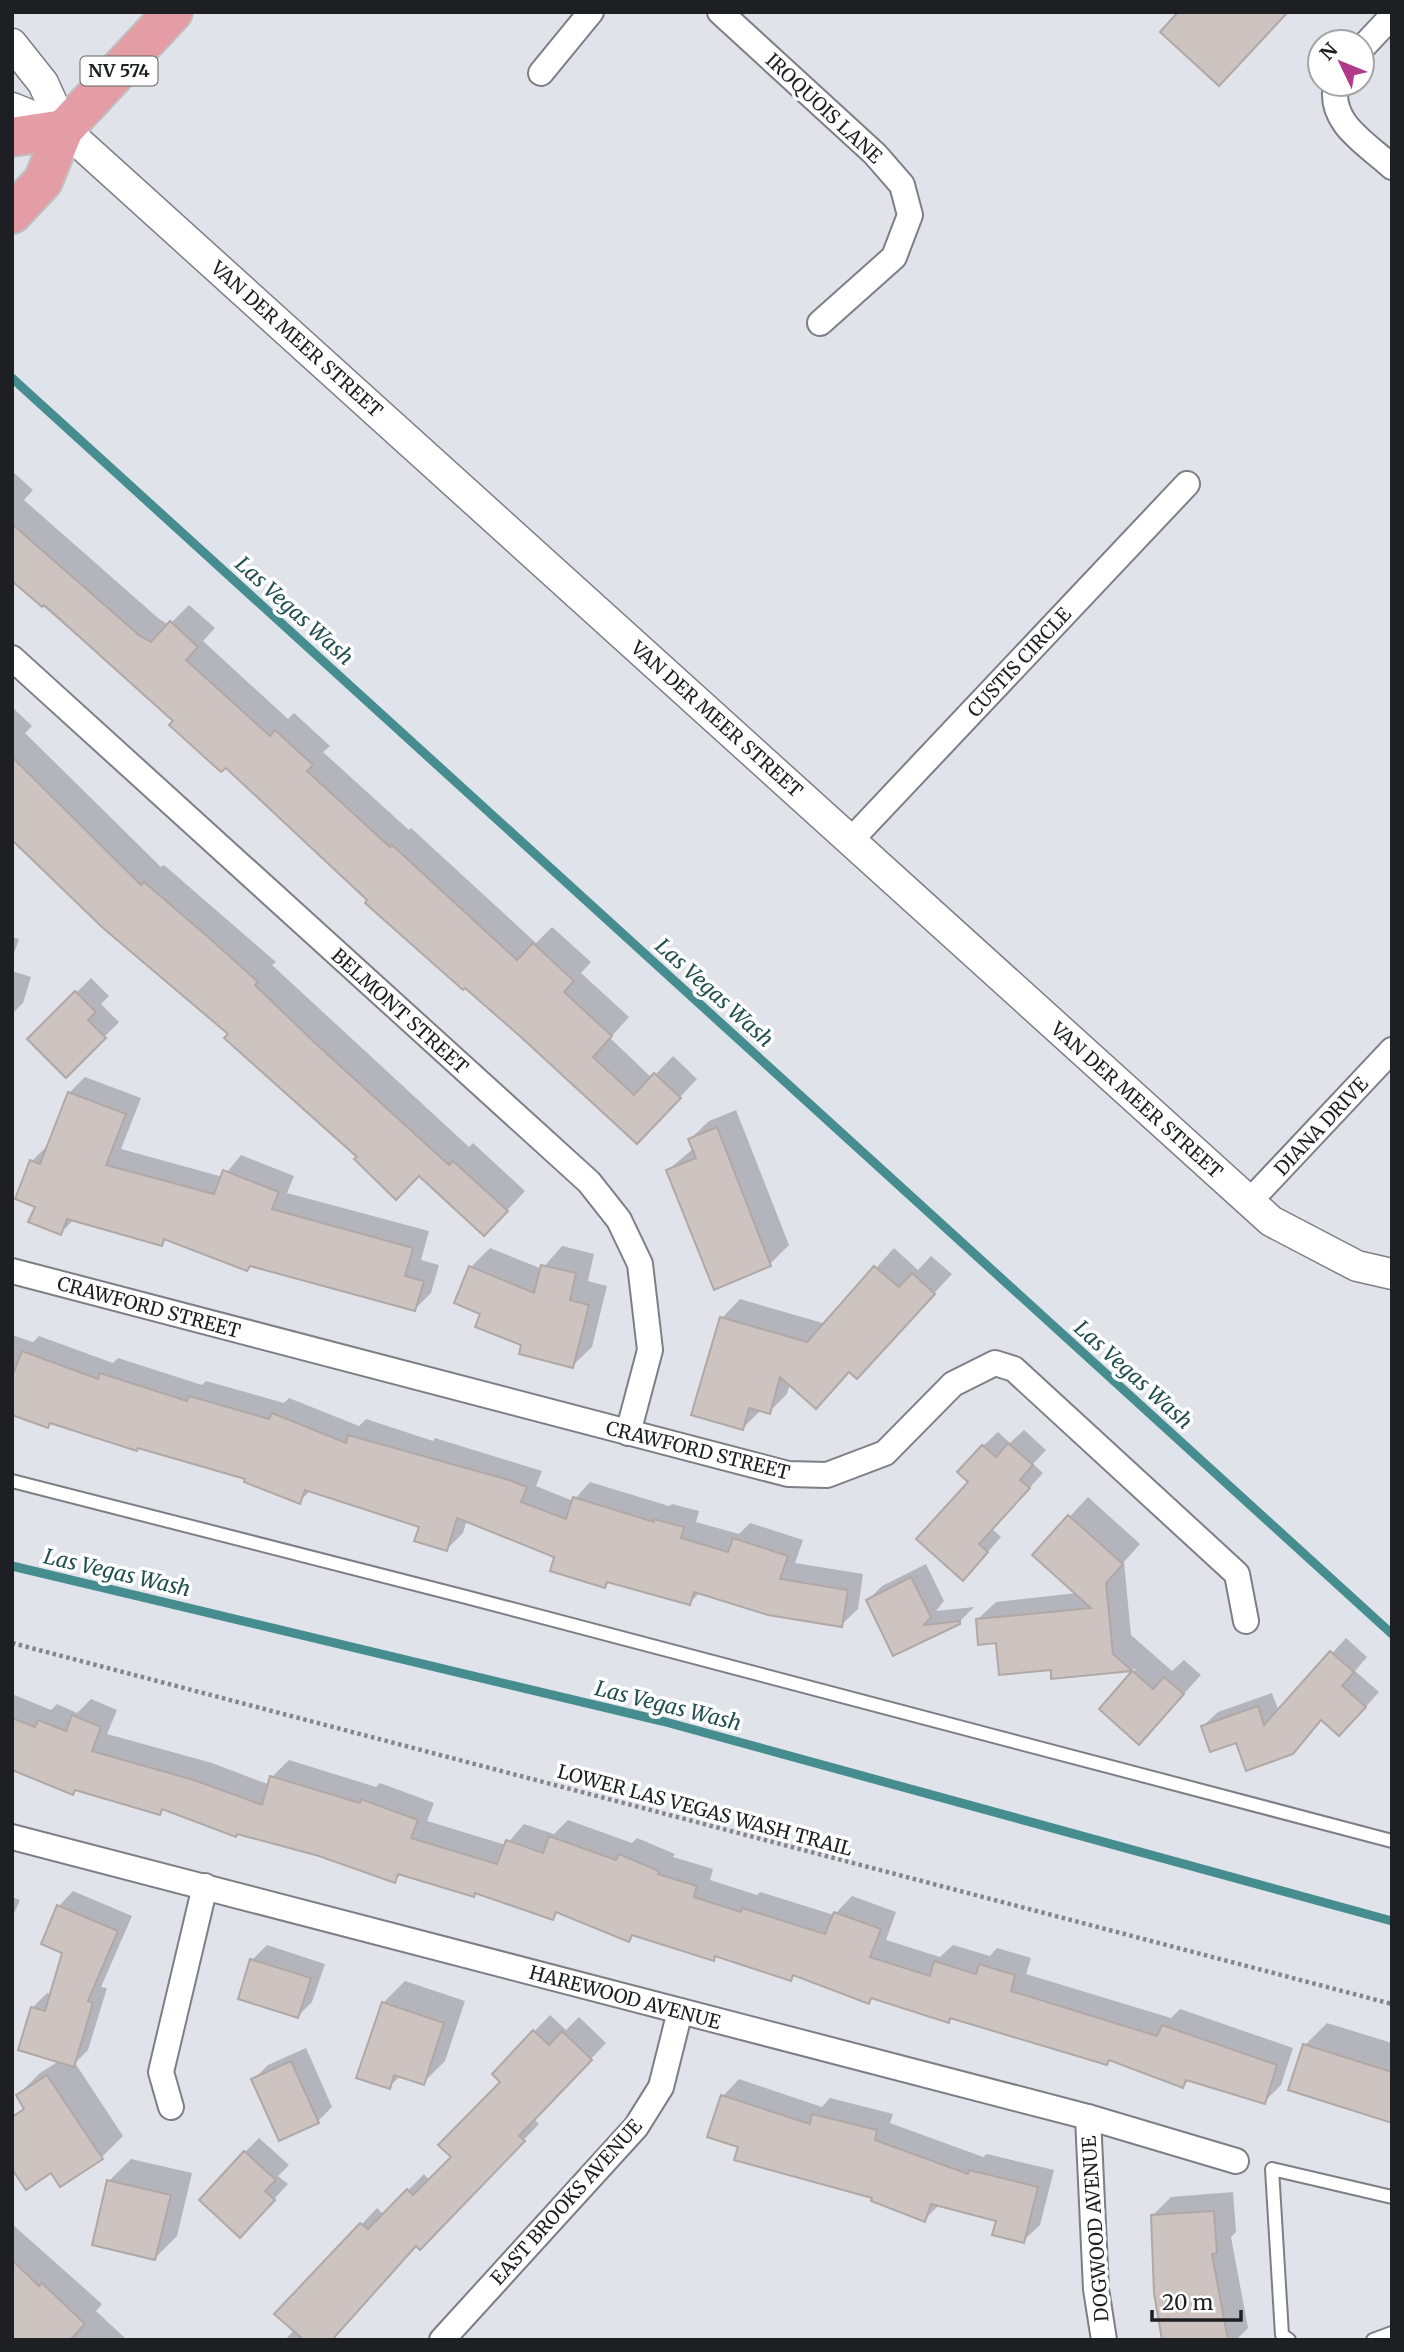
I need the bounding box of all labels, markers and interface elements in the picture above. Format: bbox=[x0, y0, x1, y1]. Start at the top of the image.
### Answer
north arrow bbox=[1306, 28, 1376, 98]
text: N bbox=[1315, 38, 1342, 65]
street label: IROQUOIS LANE bbox=[761, 48, 887, 168]
road number: NV 574 bbox=[80, 56, 158, 86]
street label: VAN DER MEER STREET bbox=[206, 255, 388, 422]
water label: Las Vegas Wash bbox=[230, 550, 359, 671]
street label: CUSTIS CIRCLE bbox=[962, 602, 1076, 722]
street label: VAN DER MEER STREET bbox=[626, 635, 808, 802]
water label: Las Vegas Wash bbox=[650, 932, 779, 1053]
street label: BELMONT STREET bbox=[327, 943, 473, 1079]
street label: VAN DER MEER STREET bbox=[1046, 1016, 1228, 1183]
street label: DIANA DRIVE bbox=[1269, 1072, 1373, 1180]
street label: CRAWFORD STREET bbox=[55, 1271, 243, 1343]
water label: Las Vegas Wash bbox=[1069, 1314, 1198, 1435]
street label: CRAWFORD STREET bbox=[604, 1416, 792, 1484]
water label: Las Vegas Wash bbox=[41, 1543, 193, 1603]
water label: Las Vegas Wash bbox=[592, 1674, 744, 1737]
street label: LOWER LAS VEGAS WASH TRAIL bbox=[555, 1759, 855, 1861]
street label: HAREWOOD AVENUE bbox=[527, 1960, 723, 2034]
street label: EAST BROOKS AVENUE bbox=[485, 2114, 647, 2290]
street label: DOGWOOD AVENUE bbox=[1077, 2135, 1113, 2323]
scale bar bbox=[1152, 2278, 1241, 2322]
text: 20 m bbox=[1162, 2289, 1214, 2316]

